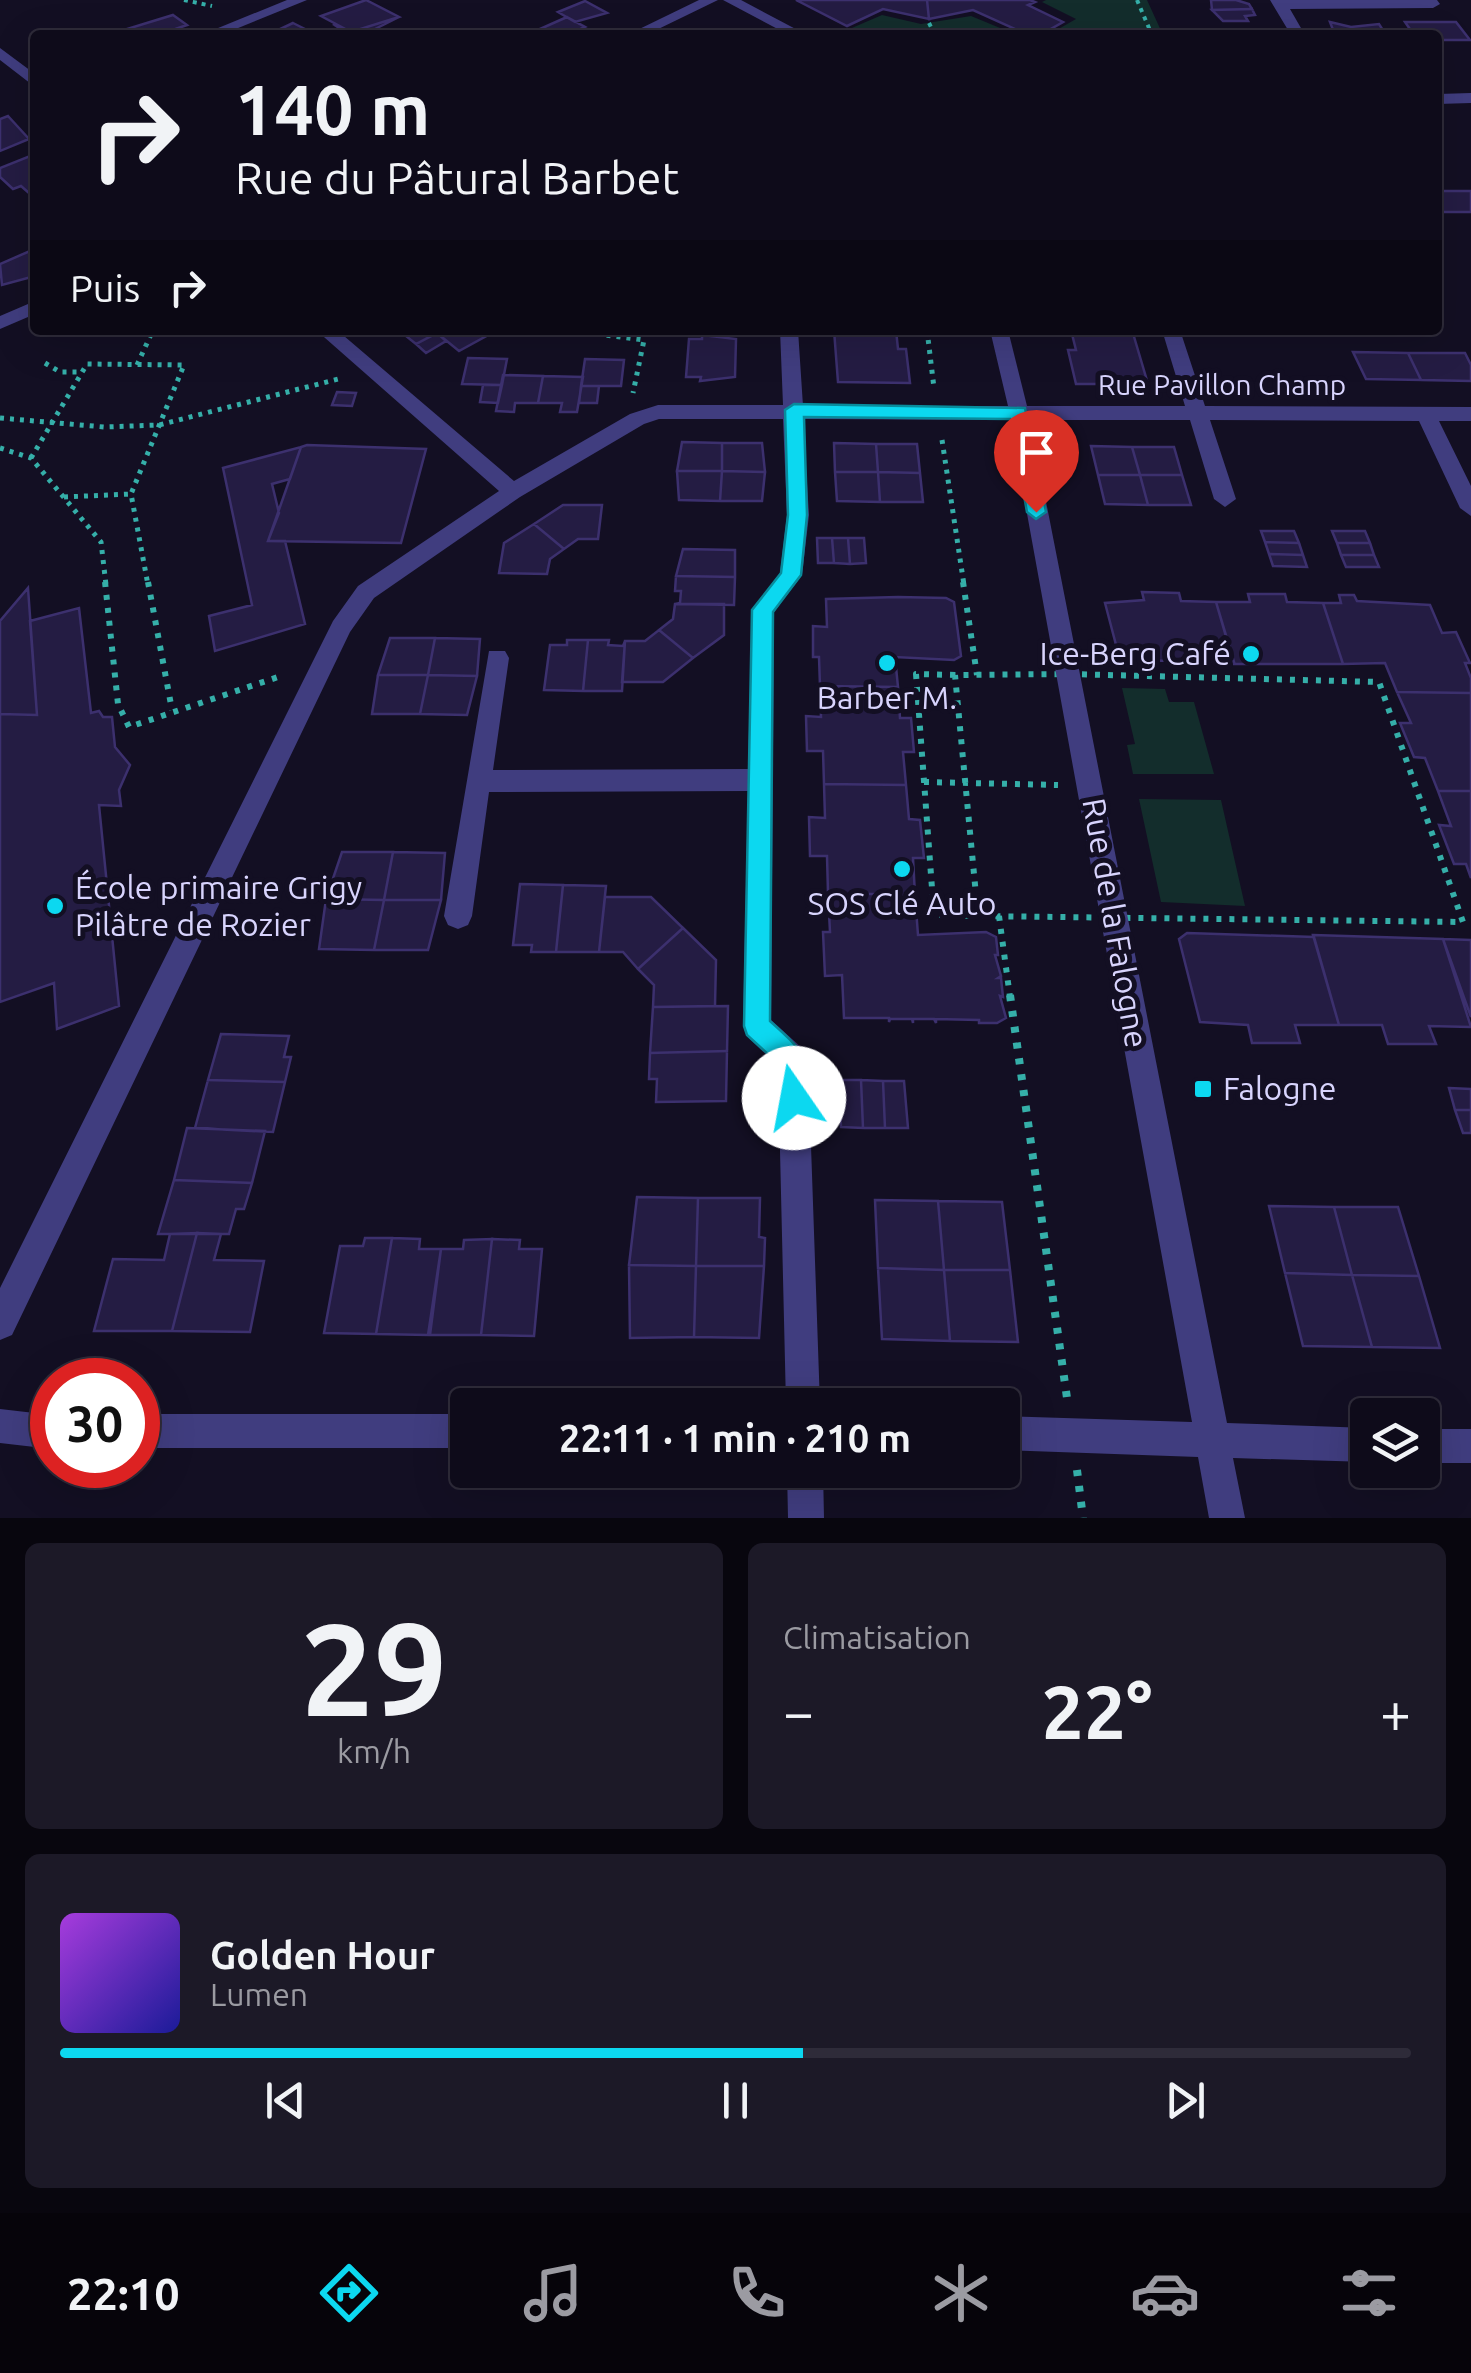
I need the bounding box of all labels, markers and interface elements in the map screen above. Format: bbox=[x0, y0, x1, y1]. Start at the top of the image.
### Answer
icon: right bbox=[70, 70, 200, 200]
text: 140 m bbox=[235, 70, 430, 148]
text: Rue du Pâtural Barbet bbox=[235, 152, 679, 203]
icon: right bbox=[160, 260, 215, 315]
text: Puis bbox=[70, 267, 140, 309]
street label: Rue Pavillon Champ bbox=[1098, 369, 1346, 400]
pin bbox=[994, 410, 1079, 513]
icon: arrive bbox=[1009, 425, 1064, 480]
place label: Ice-Berg Café bbox=[1039, 635, 1231, 671]
marker: Ice-Berg Café bbox=[1240, 643, 1262, 665]
marker: Barber M. bbox=[876, 652, 898, 674]
place label: Barber M. bbox=[817, 679, 957, 715]
street label: Rue de la Falogne bbox=[1076, 795, 1156, 1050]
marker: SOS Clé Auto bbox=[891, 858, 913, 880]
place label: École primaire Grigy Pilâtre de Rozier bbox=[75, 869, 362, 942]
place label: SOS Clé Auto bbox=[808, 885, 997, 921]
marker: École primaire Grigy Pilâtre de Rozier bbox=[44, 895, 66, 917]
position arrow bbox=[742, 1046, 846, 1150]
place label: Falogne bbox=[1223, 1070, 1337, 1106]
marker: Falogne bbox=[1192, 1078, 1214, 1100]
speed limit sign: 30 bbox=[30, 1358, 160, 1488]
map controls bbox=[1350, 1398, 1440, 1488]
button: layers bbox=[1350, 1398, 1440, 1488]
text: 22:11 · 1 min · 210 m bbox=[559, 1417, 911, 1459]
text: 29 bbox=[301, 1595, 447, 1741]
text: Climatisation bbox=[783, 1619, 971, 1655]
text: 22° bbox=[1041, 1669, 1153, 1753]
text: − bbox=[783, 1681, 814, 1742]
text: + bbox=[1380, 1681, 1411, 1742]
text: km/h bbox=[337, 1733, 411, 1769]
text: Golden Hour bbox=[210, 1934, 435, 1976]
text: Lumen bbox=[210, 1976, 308, 2012]
icon: previous bbox=[258, 2073, 313, 2128]
icon: pause bbox=[708, 2073, 763, 2128]
icon: next bbox=[1158, 2073, 1213, 2128]
icon: directions bbox=[314, 2258, 384, 2328]
icon: music bbox=[518, 2258, 588, 2328]
icon: phone bbox=[722, 2258, 792, 2328]
icon: climate bbox=[926, 2258, 996, 2328]
icon: car bbox=[1130, 2258, 1200, 2328]
icon: filters bbox=[1334, 2258, 1404, 2328]
text: 22:10 bbox=[67, 2268, 180, 2319]

